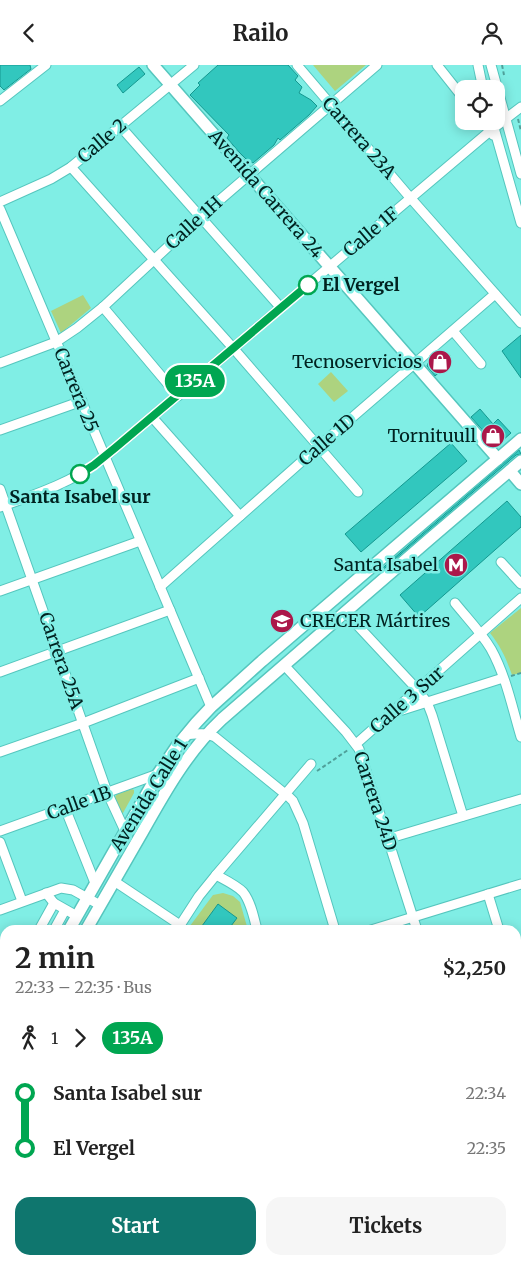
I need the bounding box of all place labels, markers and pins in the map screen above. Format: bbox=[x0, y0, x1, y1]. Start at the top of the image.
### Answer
place label: El Vergel bbox=[322, 273, 400, 296]
marker: El Vergel bbox=[298, 275, 318, 295]
shop icon: Tecnoservicios bbox=[427, 349, 453, 375]
place label: Tecnoservicios bbox=[292, 350, 422, 373]
shop icon: Tornituull bbox=[480, 423, 506, 449]
place label: Tornituull bbox=[387, 424, 476, 447]
marker: Santa Isabel sur bbox=[70, 464, 90, 484]
place label: Santa Isabel sur bbox=[9, 485, 151, 508]
metro station icon: Santa Isabel bbox=[443, 552, 469, 578]
place label: Santa Isabel bbox=[333, 553, 438, 576]
school or university icon: CRECER Mártires bbox=[269, 608, 295, 634]
place label: CRECER Mártires bbox=[300, 609, 450, 632]

